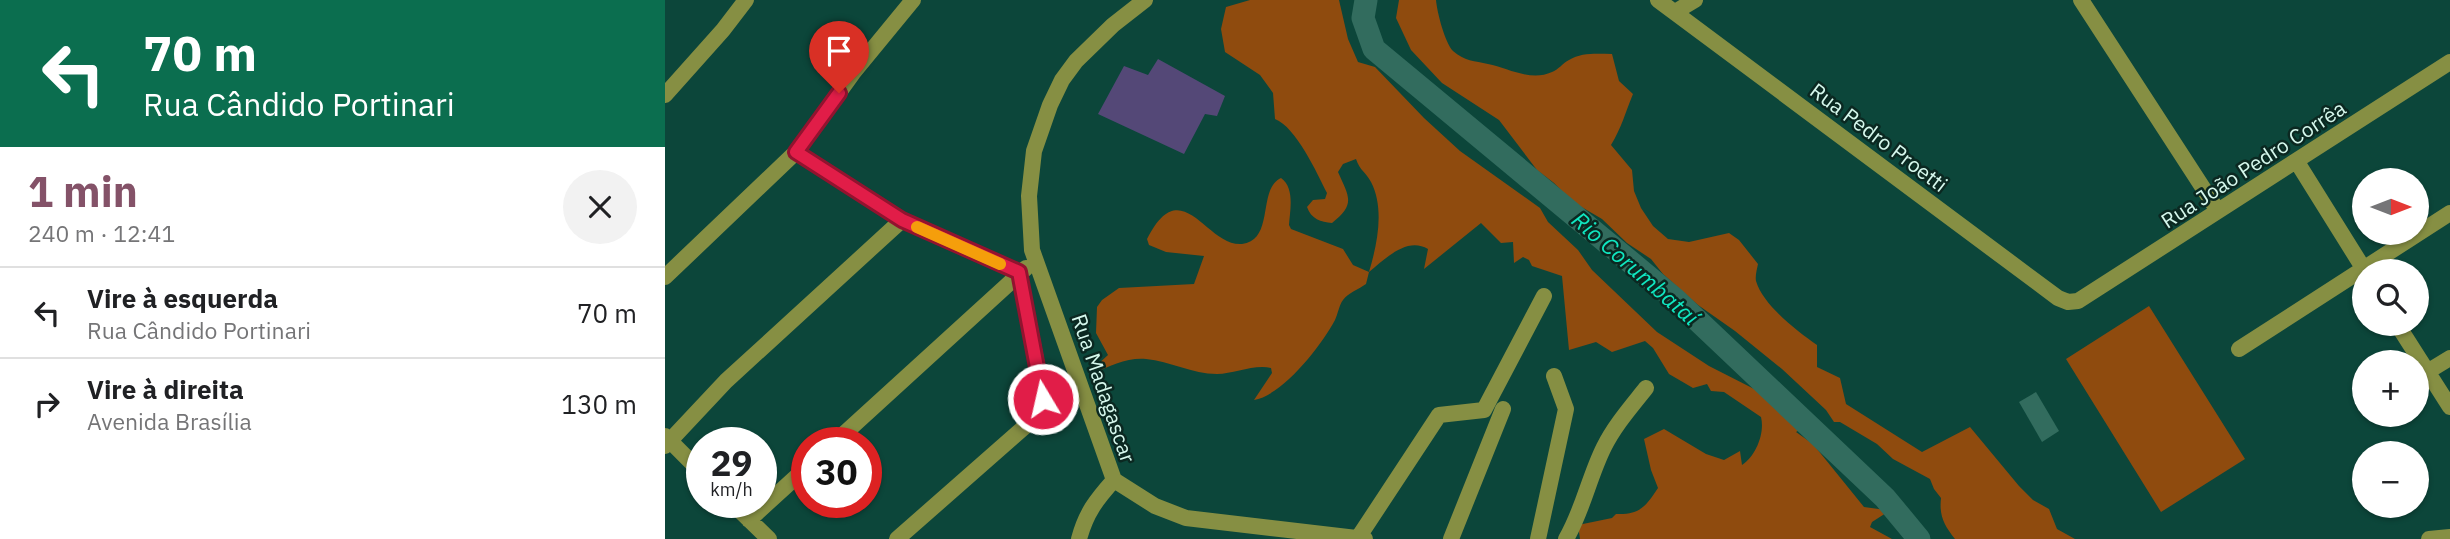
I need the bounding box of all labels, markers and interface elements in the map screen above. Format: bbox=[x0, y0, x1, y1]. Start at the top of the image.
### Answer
text: 70 m bbox=[143, 21, 257, 84]
pin bbox=[809, 21, 869, 93]
icon: left bbox=[28, 28, 119, 119]
icon: arrive bbox=[820, 32, 858, 70]
street label: Rua Pedro Proetti bbox=[1805, 76, 1953, 198]
text: Rua Cândido Portinari bbox=[143, 83, 455, 125]
street label: Rua João Pedro Corrêa bbox=[2155, 94, 2351, 234]
text: 1 min bbox=[28, 164, 138, 219]
north arrow bbox=[2352, 168, 2429, 245]
map controls bbox=[2352, 168, 2429, 518]
button: close bbox=[563, 170, 637, 244]
water label: Rio Corumbataí bbox=[1566, 204, 1707, 333]
text: 240 m · 12:41 bbox=[28, 218, 175, 248]
button: search bbox=[2352, 259, 2429, 336]
text: Vire à esquerda bbox=[87, 281, 278, 315]
icon: left bbox=[28, 294, 66, 332]
text: 70 m bbox=[577, 296, 637, 330]
street label: Rua Madagascar bbox=[1066, 310, 1143, 466]
text: Rua Cândido Portinari bbox=[87, 315, 311, 345]
button: + bbox=[2352, 350, 2429, 427]
position arrow bbox=[1006, 362, 1080, 436]
text: Vire à direita bbox=[87, 372, 244, 406]
icon: right bbox=[28, 385, 66, 423]
text: 130 m bbox=[561, 387, 637, 421]
text: Avenida Brasília bbox=[87, 406, 252, 436]
speed limit sign: 30 bbox=[791, 427, 882, 518]
text: 29 bbox=[710, 440, 753, 486]
button: − bbox=[2352, 441, 2429, 518]
text: km/h bbox=[710, 478, 753, 501]

